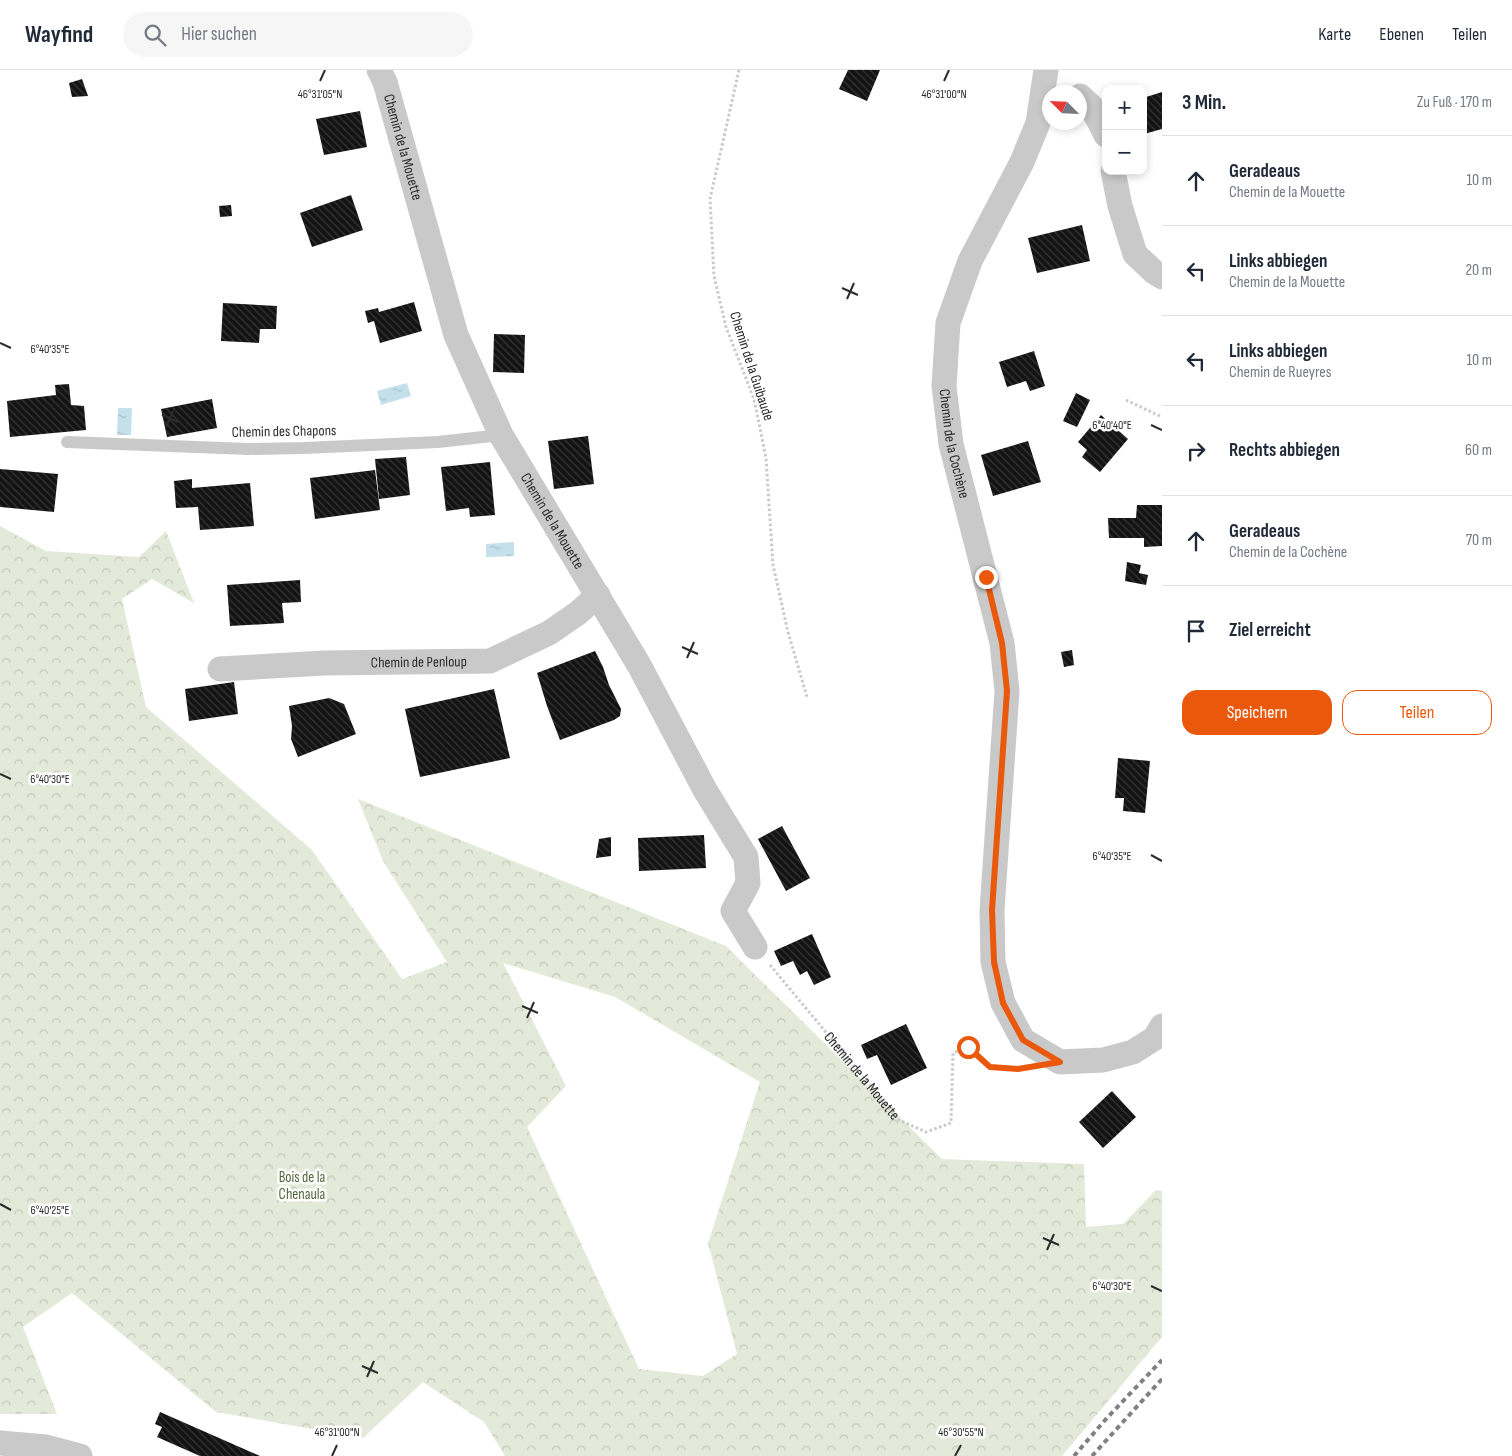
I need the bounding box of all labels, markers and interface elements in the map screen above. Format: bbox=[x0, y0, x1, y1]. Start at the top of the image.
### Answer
search box bbox=[123, 12, 473, 57]
text: Wayfind bbox=[25, 20, 93, 49]
icon: search bbox=[141, 21, 169, 49]
text: Hier suchen bbox=[181, 23, 257, 46]
text: Karte bbox=[1318, 24, 1351, 45]
text: Ebenen bbox=[1379, 24, 1424, 45]
text: Teilen bbox=[1452, 24, 1487, 45]
north arrow bbox=[1042, 85, 1087, 130]
map controls bbox=[1102, 85, 1147, 175]
button: + bbox=[1102, 85, 1147, 130]
text: 46°31'05"N bbox=[298, 87, 342, 102]
text: 46°31'00"N bbox=[921, 87, 967, 102]
text: 3 Min. bbox=[1182, 90, 1226, 115]
street label: Chemin de la Mouette bbox=[379, 92, 427, 202]
text: Zu Fuß · 170 m bbox=[1417, 93, 1492, 112]
button: − bbox=[1102, 130, 1147, 175]
text: Geradeaus bbox=[1229, 160, 1300, 183]
icon: ahead bbox=[1182, 167, 1210, 195]
text: 10 m bbox=[1466, 171, 1492, 190]
text: Chemin de la Mouette bbox=[1229, 183, 1345, 202]
text: Links abbiegen bbox=[1229, 250, 1327, 273]
icon: left bbox=[1182, 257, 1210, 285]
text: 20 m bbox=[1465, 261, 1492, 280]
text: Chemin de la Mouette bbox=[1229, 273, 1345, 292]
street label: Chemin de la Guibaude bbox=[725, 309, 778, 423]
text: Links abbiegen bbox=[1229, 340, 1327, 363]
text: 6°40'35"E bbox=[30, 342, 70, 357]
icon: left bbox=[1182, 347, 1210, 375]
text: 10 m bbox=[1466, 351, 1492, 370]
text: Chemin de Rueyres bbox=[1229, 363, 1331, 382]
street label: Chemin de la Cochène bbox=[934, 388, 974, 500]
text: 6°40'40"E bbox=[1092, 418, 1132, 433]
street label: Chemin des Chapons bbox=[231, 421, 337, 442]
icon: right bbox=[1182, 437, 1210, 465]
text: Rechts abbiegen bbox=[1229, 439, 1340, 462]
text: 60 m bbox=[1465, 441, 1492, 460]
street label: Chemin de la Mouette bbox=[516, 469, 588, 573]
text: Geradeaus bbox=[1229, 520, 1300, 543]
icon: ahead bbox=[1182, 527, 1210, 555]
text: 70 m bbox=[1466, 531, 1492, 550]
text: Chemin de la Cochène bbox=[1229, 543, 1347, 562]
route end bbox=[975, 566, 998, 589]
icon: arrive bbox=[1182, 617, 1210, 645]
text: Ziel erreicht bbox=[1229, 619, 1311, 642]
street label: Chemin de Penloup bbox=[371, 652, 467, 672]
button: Speichern bbox=[1182, 690, 1332, 735]
button: Teilen bbox=[1342, 690, 1492, 735]
text: 6°40'30"E bbox=[30, 772, 70, 787]
text: 6°40'35"E bbox=[1092, 849, 1132, 864]
street label: Chemin de la Mouette bbox=[820, 1028, 904, 1124]
route start bbox=[957, 1036, 980, 1059]
park label: Bois de la Chenaula bbox=[279, 1168, 326, 1204]
text: 6°40'25"E bbox=[30, 1203, 70, 1218]
text: 6°40'30"E bbox=[1092, 1279, 1132, 1294]
text: 46°31'00"N bbox=[314, 1425, 360, 1440]
text: 46°30'55"N bbox=[938, 1425, 984, 1440]

